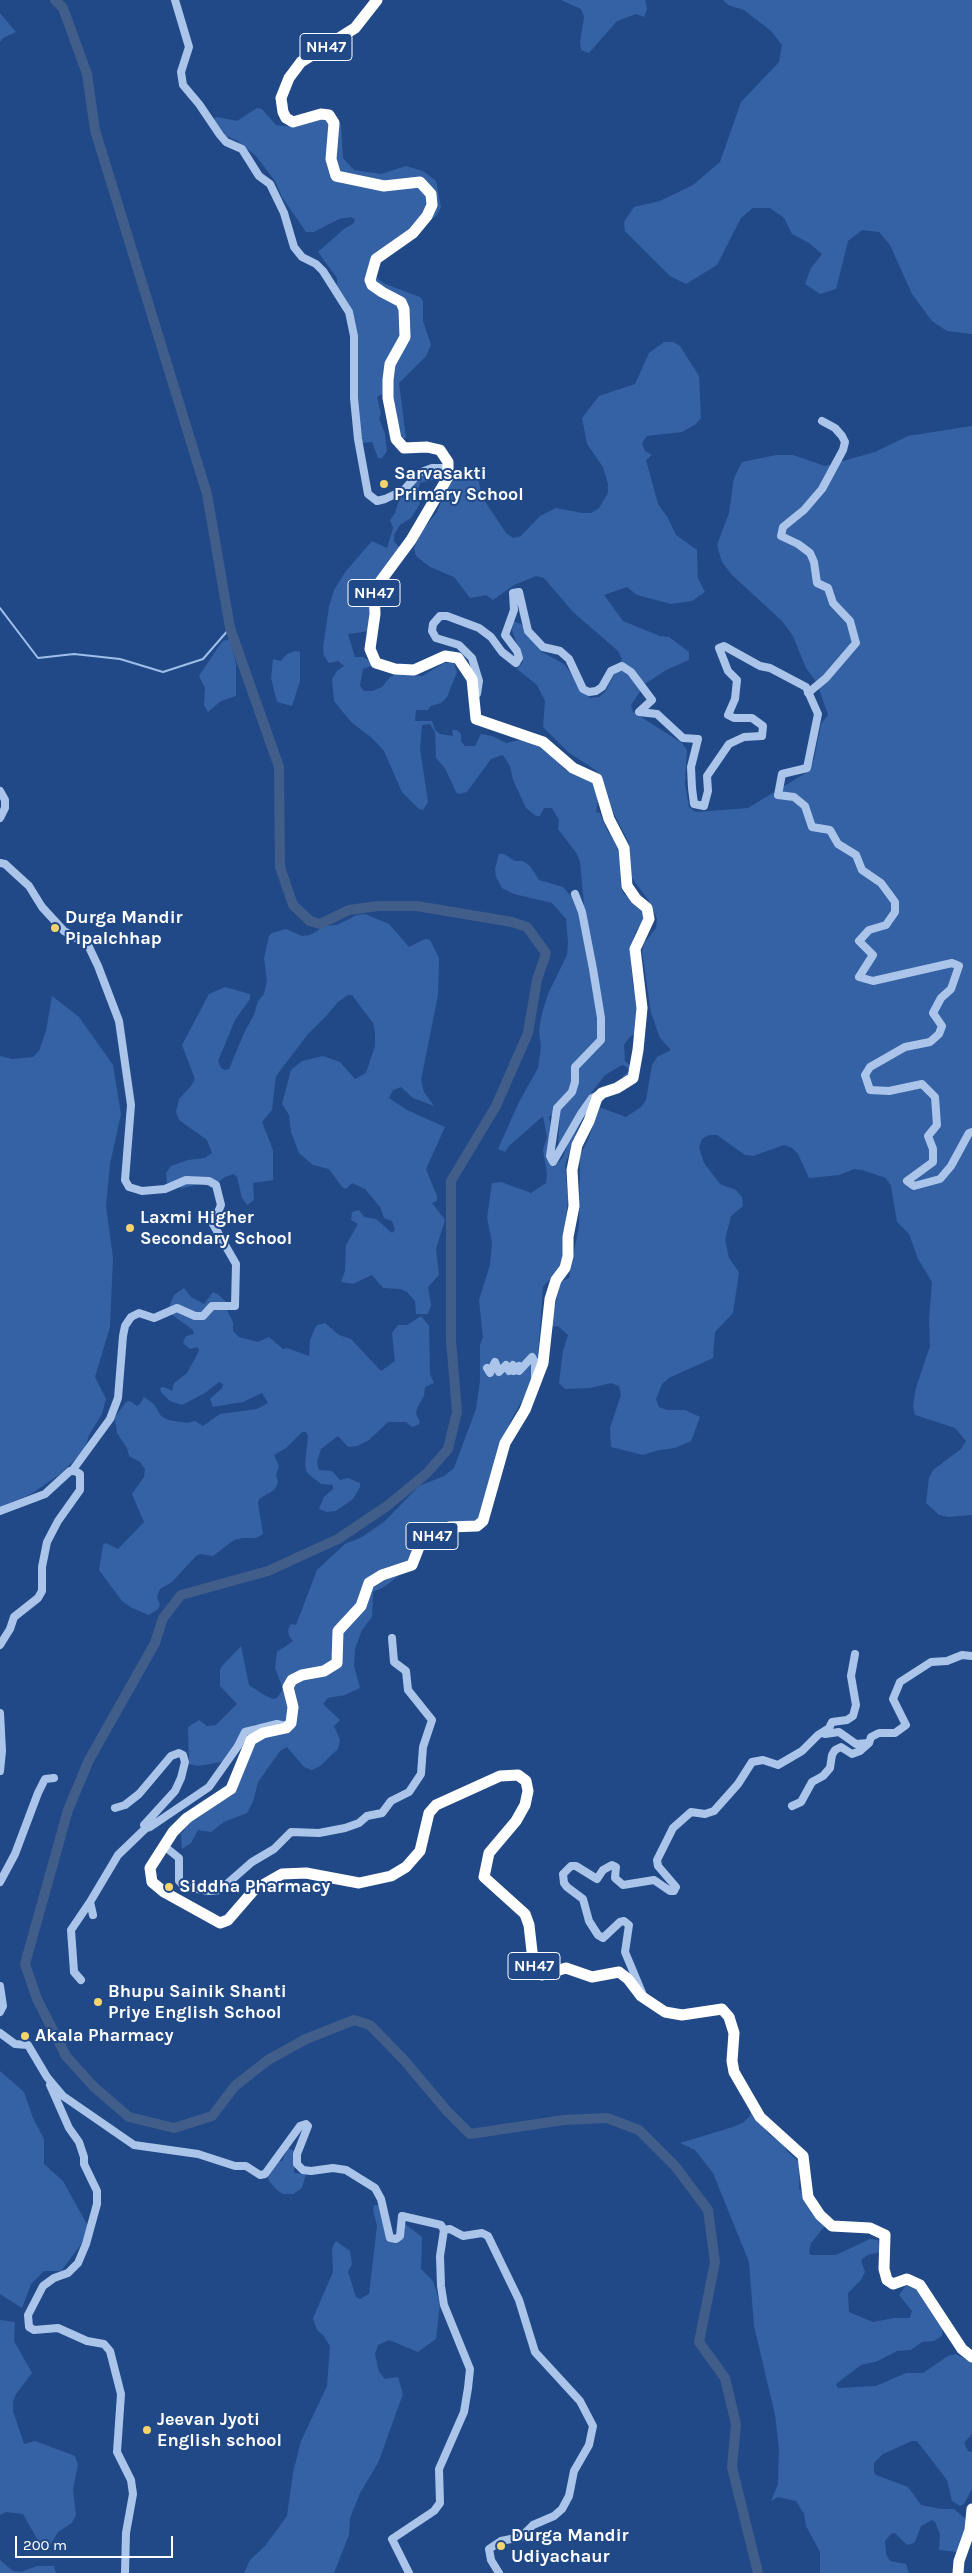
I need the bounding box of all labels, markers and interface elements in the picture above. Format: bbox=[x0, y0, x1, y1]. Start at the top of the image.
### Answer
road number: NH47 bbox=[300, 34, 352, 61]
place label: Sarvasakti Primary School bbox=[394, 463, 524, 506]
marker: Sarvasakti Primary School bbox=[378, 478, 390, 490]
road number: NH47 bbox=[348, 580, 400, 606]
place label: Durga Mandir Pipalchhap bbox=[65, 907, 183, 950]
marker: Durga Mandir Pipalchhap bbox=[49, 922, 61, 934]
place label: Laxmi Higher Secondary School bbox=[140, 1207, 292, 1250]
marker: Laxmi Higher Secondary School bbox=[124, 1222, 136, 1234]
road number: NH47 bbox=[406, 1522, 458, 1550]
place label: Siddha Pharmacy bbox=[179, 1876, 330, 1898]
marker: Siddha Pharmacy bbox=[163, 1881, 175, 1893]
road number: NH47 bbox=[508, 1952, 560, 1980]
place label: Bhupu Sainik Shanti Priye English School bbox=[108, 1981, 287, 2024]
marker: Bhupu Sainik Shanti Priye English School bbox=[92, 1996, 104, 2008]
place label: Akala Pharmacy bbox=[35, 2025, 173, 2047]
marker: Akala Pharmacy bbox=[19, 2030, 31, 2042]
place label: Jeevan Jyoti English school bbox=[157, 2409, 282, 2452]
marker: Jeevan Jyoti English school bbox=[141, 2424, 153, 2436]
place label: Durga Mandir Udiyachaur bbox=[511, 2525, 629, 2568]
scale bar bbox=[18, 2526, 175, 2558]
text: 200 m bbox=[23, 2536, 67, 2554]
marker: Durga Mandir Udiyachaur bbox=[495, 2540, 507, 2552]

